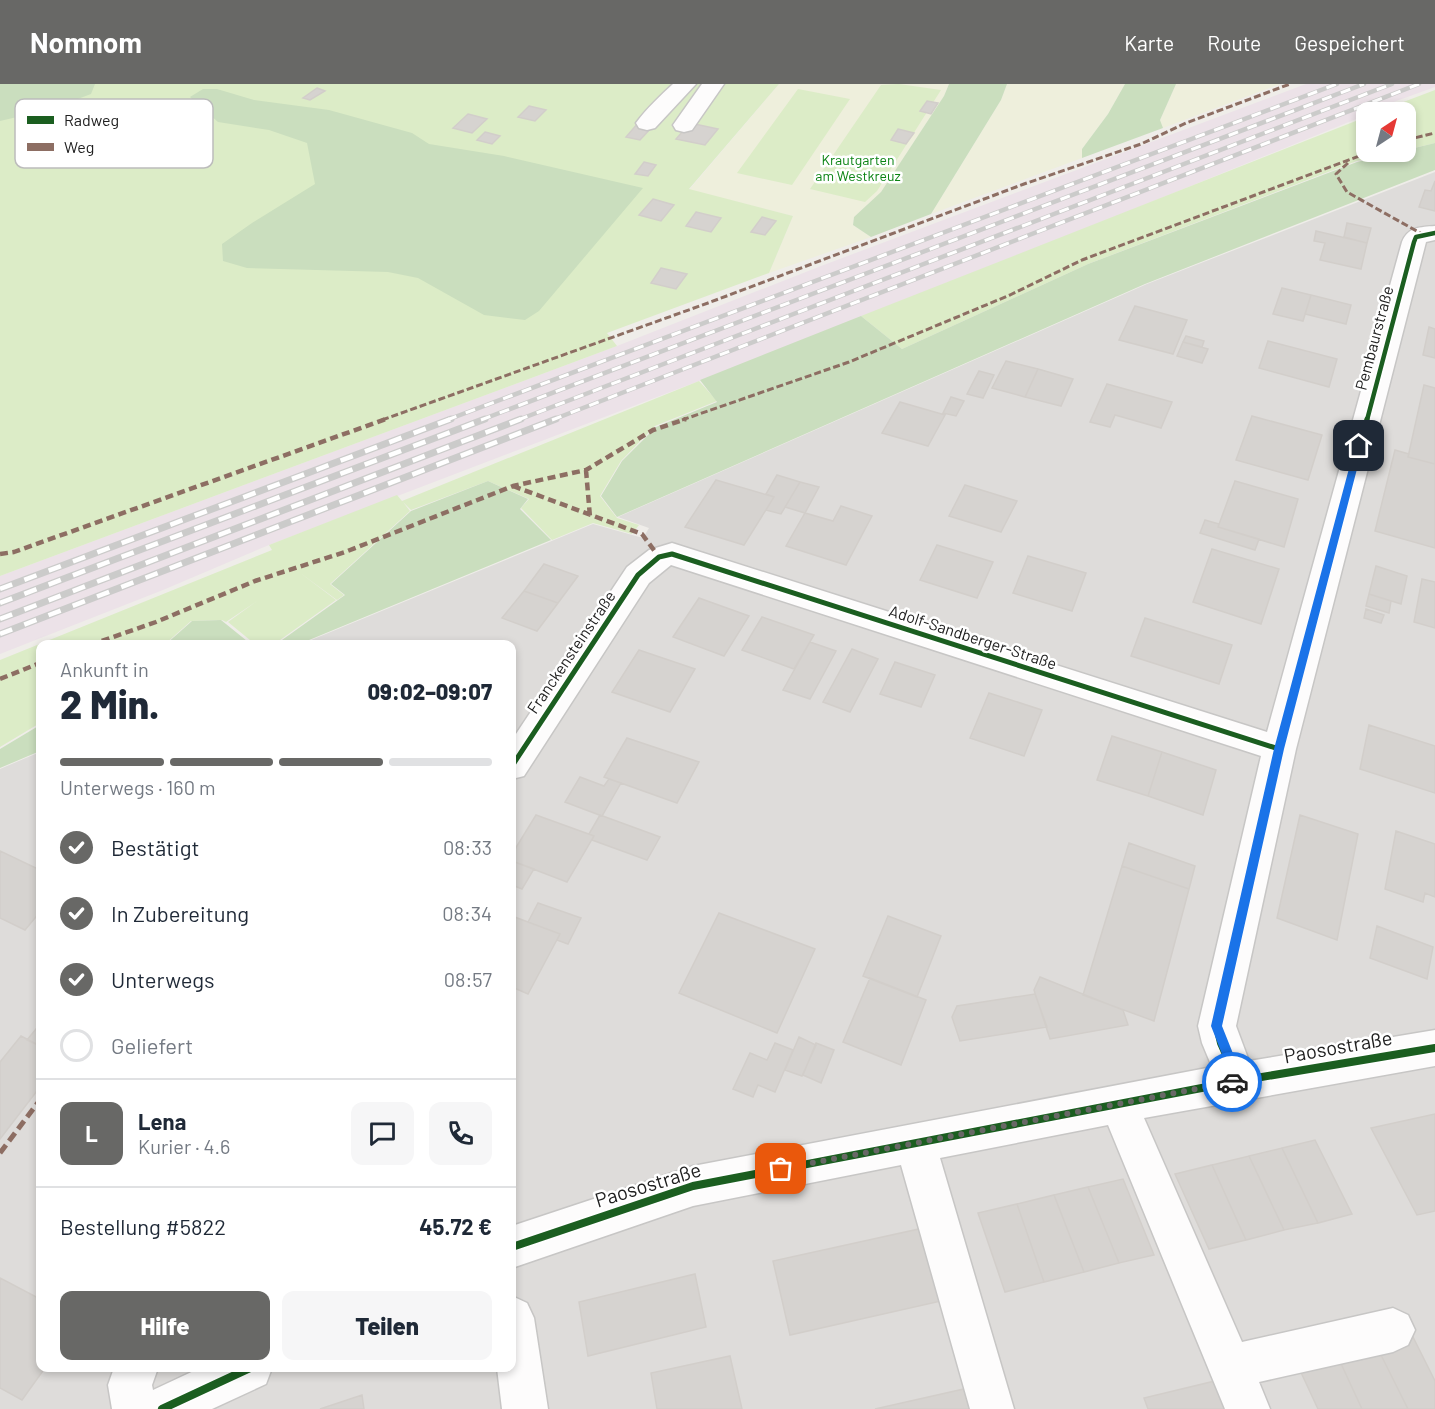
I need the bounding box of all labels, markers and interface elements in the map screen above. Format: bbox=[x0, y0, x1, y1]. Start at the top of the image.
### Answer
text: Nomnom bbox=[30, 25, 142, 59]
text: Karte bbox=[1124, 30, 1174, 55]
text: Route bbox=[1207, 30, 1261, 55]
text: Gespeichert bbox=[1294, 30, 1405, 55]
legend bbox=[15, 99, 213, 168]
north arrow bbox=[1356, 102, 1416, 162]
map controls bbox=[1356, 102, 1416, 162]
text: Radweg bbox=[64, 110, 119, 129]
text: Weg bbox=[64, 137, 94, 156]
park label: Krautgarten am Westkreuz bbox=[815, 151, 901, 184]
street label: Pembaurstraße bbox=[1350, 284, 1397, 392]
pin bbox=[1333, 420, 1384, 471]
icon: home bbox=[1342, 429, 1375, 462]
street label: Franckensteinstraße bbox=[522, 587, 619, 717]
street label: Adolf-Sandberger-Straße bbox=[887, 600, 1059, 673]
text: Ankunft in bbox=[60, 657, 149, 681]
text: 09:02–09:07 bbox=[368, 678, 492, 704]
text: 2 Min. bbox=[60, 680, 159, 727]
text: Unterwegs · 160 m bbox=[60, 775, 215, 799]
icon: check bbox=[60, 831, 93, 864]
text: Bestätigt bbox=[111, 834, 200, 860]
text: 08:33 bbox=[443, 835, 492, 859]
icon: check bbox=[60, 897, 93, 930]
text: In Zubereitung bbox=[111, 900, 249, 926]
text: 08:34 bbox=[442, 901, 492, 925]
icon: check bbox=[60, 963, 93, 996]
text: Unterwegs bbox=[111, 966, 215, 992]
text: 08:57 bbox=[444, 967, 492, 991]
street label: Paosostraße bbox=[1282, 1025, 1394, 1067]
text: Geliefert bbox=[111, 1032, 193, 1058]
courier bbox=[1202, 1052, 1262, 1112]
icon: car bbox=[1216, 1066, 1249, 1099]
button: chat bbox=[351, 1102, 414, 1165]
button: phone bbox=[429, 1102, 492, 1165]
text: Lena bbox=[138, 1108, 186, 1134]
text: L bbox=[85, 1120, 98, 1146]
text: Kurier · 4.6 bbox=[138, 1134, 230, 1158]
pin bbox=[755, 1143, 806, 1194]
icon: bag bbox=[764, 1152, 797, 1185]
street label: Paosostraße bbox=[592, 1157, 704, 1212]
text: Bestellung #5822 bbox=[60, 1213, 226, 1239]
text: 45.72 € bbox=[419, 1213, 492, 1239]
button: Hilfe bbox=[60, 1291, 270, 1360]
button: Teilen bbox=[282, 1291, 492, 1360]

